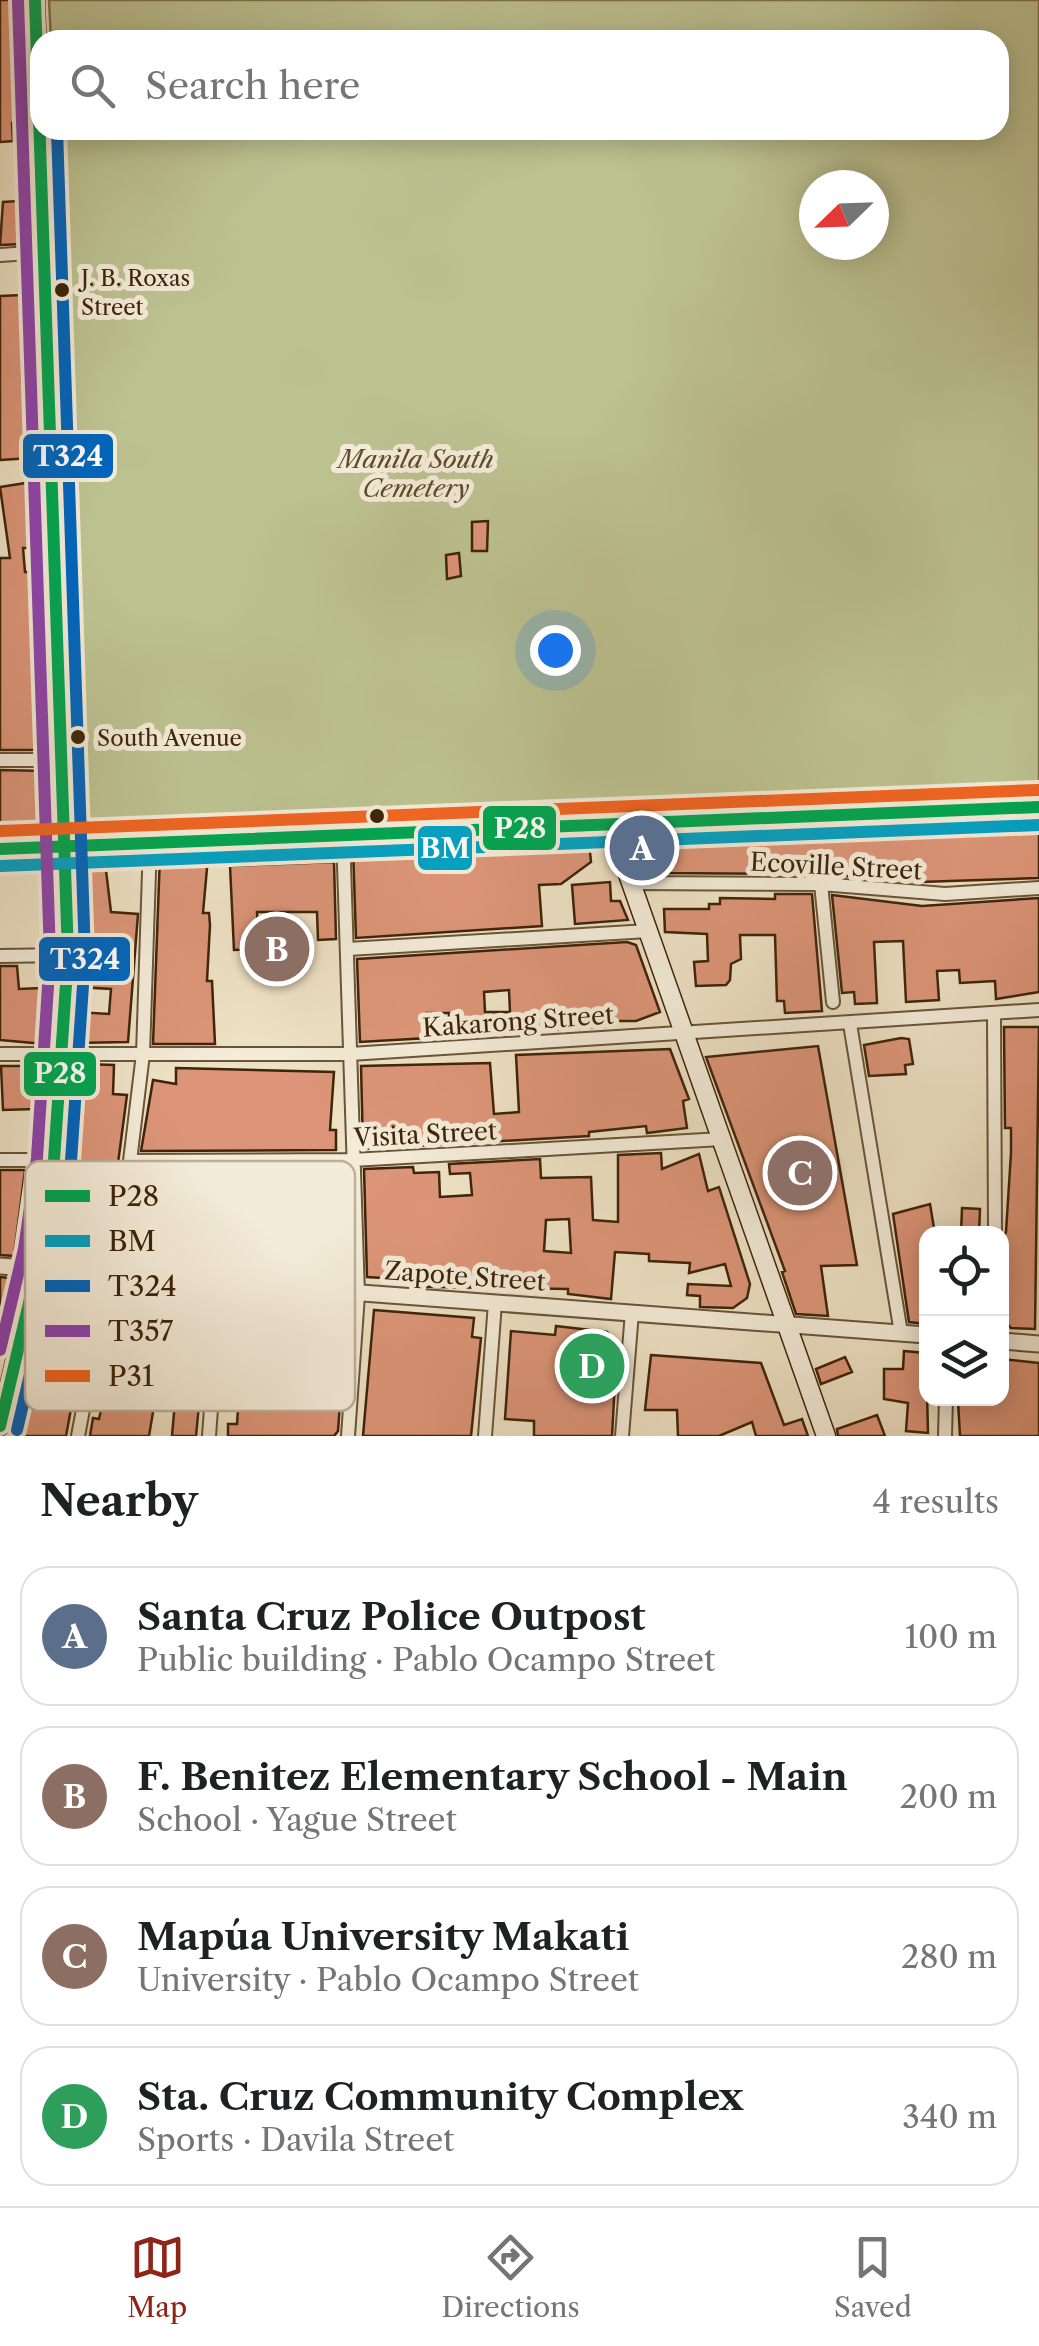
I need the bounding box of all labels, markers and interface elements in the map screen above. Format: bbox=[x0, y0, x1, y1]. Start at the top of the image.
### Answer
search box bbox=[30, 30, 1009, 140]
icon: search bbox=[65, 58, 120, 113]
text: Search here bbox=[145, 62, 360, 109]
north arrow bbox=[799, 170, 889, 260]
place label: J. B. Roxas Street bbox=[78, 265, 190, 321]
marker: J. B. Roxas Street bbox=[52, 280, 72, 300]
line badge: T324 bbox=[21, 432, 115, 480]
text: T324 bbox=[33, 439, 103, 473]
park label: Manila South Cemetery bbox=[335, 444, 494, 504]
your location bbox=[530, 625, 581, 676]
place label: South Avenue bbox=[97, 725, 242, 752]
marker: South Avenue bbox=[68, 727, 88, 747]
line badge: P28 bbox=[481, 804, 558, 852]
unlabelled marker bbox=[367, 806, 387, 826]
pin: A bbox=[610, 810, 674, 886]
text: P28 bbox=[494, 811, 547, 845]
line badge: BM bbox=[416, 824, 474, 872]
text: BM bbox=[420, 831, 470, 865]
street label: Ecoville Street bbox=[749, 847, 923, 886]
pin: B bbox=[244, 912, 310, 986]
line badge: T324 bbox=[37, 935, 132, 983]
text: T324 bbox=[50, 942, 120, 976]
street label: Kakarong Street bbox=[421, 999, 615, 1044]
line badge: P28 bbox=[22, 1050, 98, 1098]
text: P28 bbox=[34, 1056, 87, 1090]
street label: Visita Street bbox=[352, 1115, 498, 1154]
pin: C bbox=[768, 1136, 832, 1210]
legend bbox=[25, 1161, 355, 1411]
text: P28 bbox=[108, 1179, 159, 1213]
text: BM bbox=[108, 1224, 156, 1258]
map controls bbox=[919, 1226, 1009, 1406]
button: locate bbox=[919, 1226, 1009, 1316]
street label: Zapote Street bbox=[383, 1255, 547, 1298]
text: T324 bbox=[108, 1269, 177, 1303]
text: T357 bbox=[108, 1314, 174, 1348]
button: layers bbox=[919, 1316, 1009, 1406]
pin: D bbox=[560, 1328, 624, 1404]
text: P31 bbox=[108, 1359, 154, 1393]
text: Nearby bbox=[40, 1475, 198, 1527]
text: 4 results bbox=[873, 1482, 999, 1521]
text: Santa Cruz Police Outpost bbox=[137, 1593, 646, 1640]
text: A bbox=[62, 1617, 87, 1656]
text: 100 m bbox=[905, 1617, 997, 1656]
text: Public building · Pablo Ocampo Street bbox=[137, 1640, 715, 1679]
text: F. Benitez Elementary School - Main bbox=[137, 1753, 848, 1800]
text: B bbox=[63, 1777, 86, 1816]
text: 200 m bbox=[900, 1777, 997, 1816]
text: School · Yague Street bbox=[137, 1800, 457, 1839]
text: Mapúa University Makati bbox=[137, 1913, 629, 1960]
text: C bbox=[62, 1937, 87, 1976]
text: 280 m bbox=[901, 1937, 997, 1976]
text: University · Pablo Ocampo Street bbox=[137, 1960, 639, 1999]
text: Sta. Cruz Community Complex bbox=[137, 2073, 743, 2120]
text: D bbox=[61, 2097, 88, 2136]
text: 340 m bbox=[902, 2097, 997, 2136]
text: Sports · Davila Street bbox=[137, 2120, 454, 2159]
tab: Map bbox=[127, 2230, 187, 2324]
tab: Directions bbox=[441, 2230, 580, 2324]
tab: Saved bbox=[834, 2230, 912, 2324]

